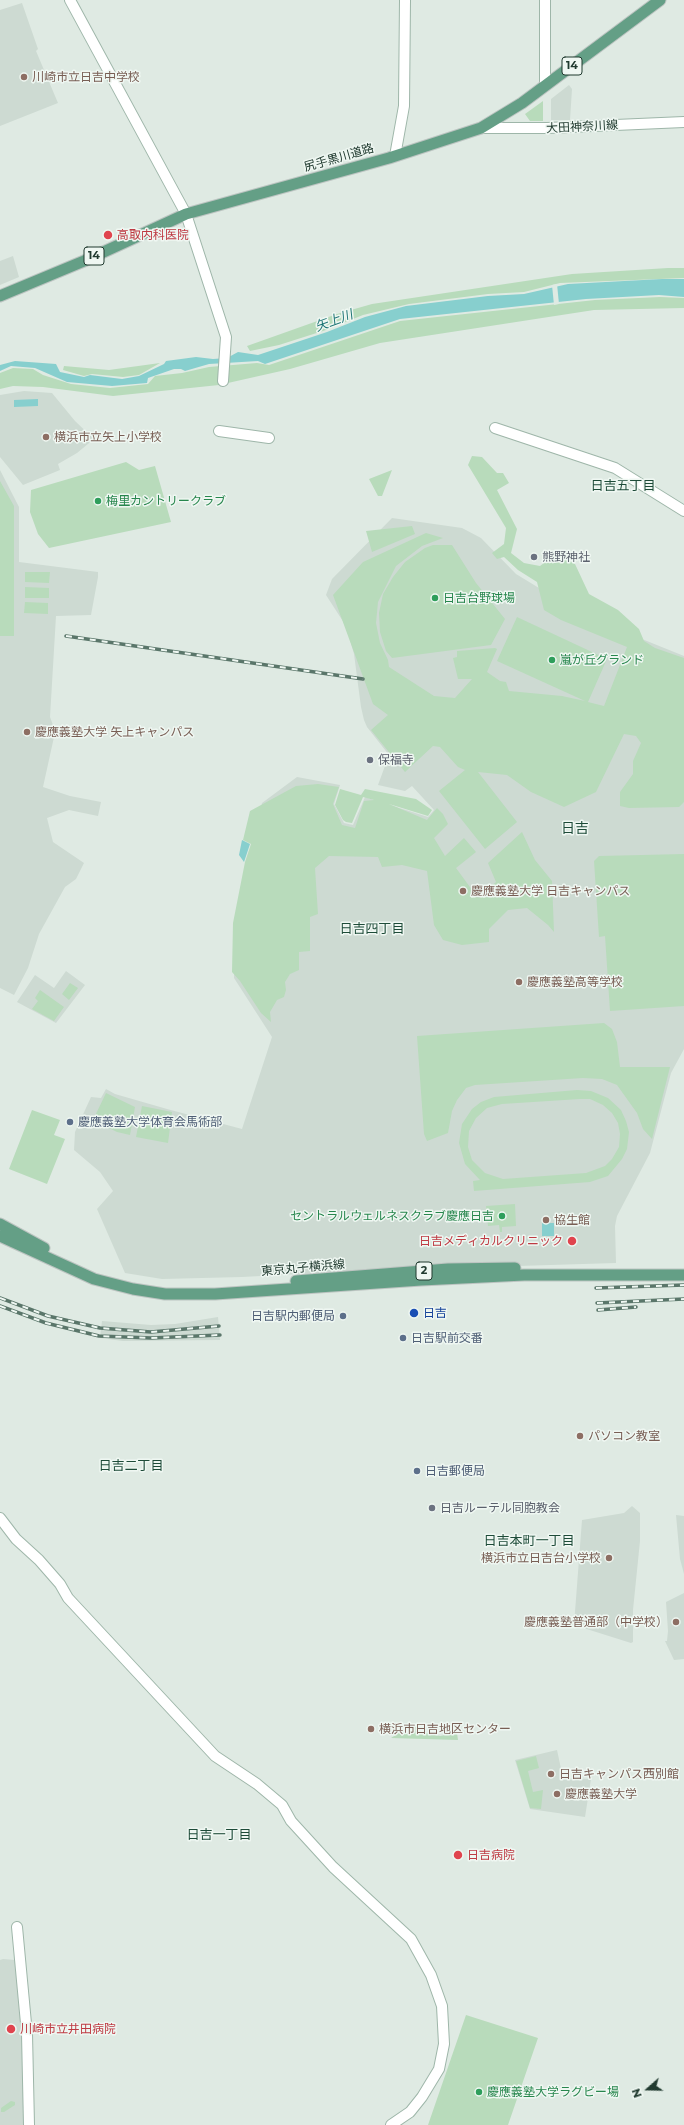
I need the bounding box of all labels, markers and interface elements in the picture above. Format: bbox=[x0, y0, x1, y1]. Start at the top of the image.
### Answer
road number: 14 bbox=[562, 57, 582, 75]
place label: 川崎市立日吉中学校 bbox=[32, 70, 140, 84]
marker: 川崎市立日吉中学校 bbox=[19, 72, 29, 82]
street label: 大田神奈川線 bbox=[546, 118, 618, 136]
street label: 尻手黒川道路 bbox=[302, 141, 376, 175]
place label: 高取内科医院 bbox=[117, 228, 189, 242]
marker: 高取内科医院 bbox=[102, 229, 114, 241]
road number: 14 bbox=[84, 247, 104, 265]
water label: 矢上川 bbox=[313, 307, 355, 335]
place label: 横浜市立矢上小学校 bbox=[54, 430, 162, 444]
marker: 横浜市立矢上小学校 bbox=[41, 432, 51, 442]
district label: 日吉五丁目 bbox=[591, 478, 655, 494]
place label: 梅里カントリークラブ bbox=[106, 494, 226, 508]
marker: 梅里カントリークラブ bbox=[93, 496, 103, 506]
place label: 熊野神社 bbox=[542, 550, 590, 564]
marker: 熊野神社 bbox=[529, 552, 539, 562]
place label: 日吉台野球場 bbox=[443, 591, 515, 605]
marker: 日吉台野球場 bbox=[430, 593, 440, 603]
place label: 嵐が丘グランド bbox=[560, 653, 644, 667]
marker: 嵐が丘グランド bbox=[547, 655, 557, 665]
place label: 慶應義塾大学 矢上キャンパス bbox=[35, 725, 194, 739]
marker: 慶應義塾大学 矢上キャンパス bbox=[22, 727, 32, 737]
place label: 保福寺 bbox=[378, 753, 414, 767]
marker: 保福寺 bbox=[365, 755, 375, 765]
district label: 日吉 bbox=[561, 821, 589, 837]
place label: 慶應義塾大学 日吉キャンパス bbox=[471, 884, 630, 898]
marker: 慶應義塾大学 日吉キャンパス bbox=[458, 886, 468, 896]
district label: 日吉四丁目 bbox=[340, 921, 404, 937]
place label: 慶應義塾高等学校 bbox=[527, 975, 623, 989]
marker: 慶應義塾高等学校 bbox=[514, 977, 524, 987]
place label: 慶應義塾大学体育会馬術部 bbox=[78, 1115, 222, 1129]
marker: 慶應義塾大学体育会馬術部 bbox=[65, 1117, 75, 1127]
place label: セントラルウェルネスクラブ慶應日吉 bbox=[290, 1209, 494, 1223]
marker: セントラルウェルネスクラブ慶應日吉 bbox=[497, 1211, 507, 1221]
place label: 協生館 bbox=[554, 1213, 590, 1227]
marker: 協生館 bbox=[541, 1215, 551, 1225]
place label: 日吉メディカルクリニック bbox=[419, 1234, 563, 1248]
marker: 日吉メディカルクリニック bbox=[566, 1235, 578, 1247]
street label: 東京丸子横浜線 bbox=[261, 1257, 345, 1279]
road number: 2 bbox=[416, 1262, 432, 1280]
place label: 日吉 bbox=[423, 1306, 447, 1320]
marker: 日吉 bbox=[408, 1307, 420, 1319]
place label: 日吉駅内郵便局 bbox=[251, 1309, 335, 1323]
marker: 日吉駅内郵便局 bbox=[338, 1311, 348, 1321]
place label: 日吉駅前交番 bbox=[411, 1331, 483, 1345]
marker: 日吉駅前交番 bbox=[398, 1333, 408, 1343]
place label: パソコン教室 bbox=[588, 1429, 660, 1443]
marker: パソコン教室 bbox=[575, 1431, 585, 1441]
district label: 日吉二丁目 bbox=[99, 1458, 163, 1474]
place label: 日吉郵便局 bbox=[425, 1464, 485, 1478]
marker: 日吉郵便局 bbox=[412, 1466, 422, 1476]
place label: 日吉ルーテル同胞教会 bbox=[440, 1501, 560, 1515]
marker: 日吉ルーテル同胞教会 bbox=[427, 1503, 437, 1513]
district label: 日吉本町一丁目 bbox=[484, 1533, 574, 1549]
place label: 横浜市立日吉台小学校 bbox=[481, 1551, 601, 1565]
marker: 横浜市立日吉台小学校 bbox=[604, 1553, 614, 1563]
place label: 慶應義塾普通部（中学校） bbox=[524, 1615, 668, 1629]
marker: 慶應義塾普通部（中学校） bbox=[671, 1617, 681, 1627]
place label: 横浜市日吉地区センター bbox=[379, 1722, 511, 1736]
marker: 横浜市日吉地区センター bbox=[366, 1724, 376, 1734]
place label: 日吉キャンパス西別館 bbox=[559, 1767, 679, 1781]
marker: 日吉キャンパス西別館 bbox=[546, 1769, 556, 1779]
place label: 慶應義塾大学 bbox=[565, 1787, 637, 1801]
marker: 慶應義塾大学 bbox=[552, 1789, 562, 1799]
district label: 日吉一丁目 bbox=[187, 1827, 251, 1843]
place label: 日吉病院 bbox=[467, 1848, 515, 1862]
marker: 日吉病院 bbox=[452, 1849, 464, 1861]
place label: 川崎市立井田病院 bbox=[20, 2022, 116, 2036]
marker: 川崎市立井田病院 bbox=[5, 2023, 17, 2035]
north arrow bbox=[628, 2069, 668, 2109]
place label: 慶應義塾大学ラグビー場 bbox=[487, 2085, 619, 2099]
marker: 慶應義塾大学ラグビー場 bbox=[474, 2087, 484, 2097]
text: N bbox=[629, 2087, 645, 2100]

